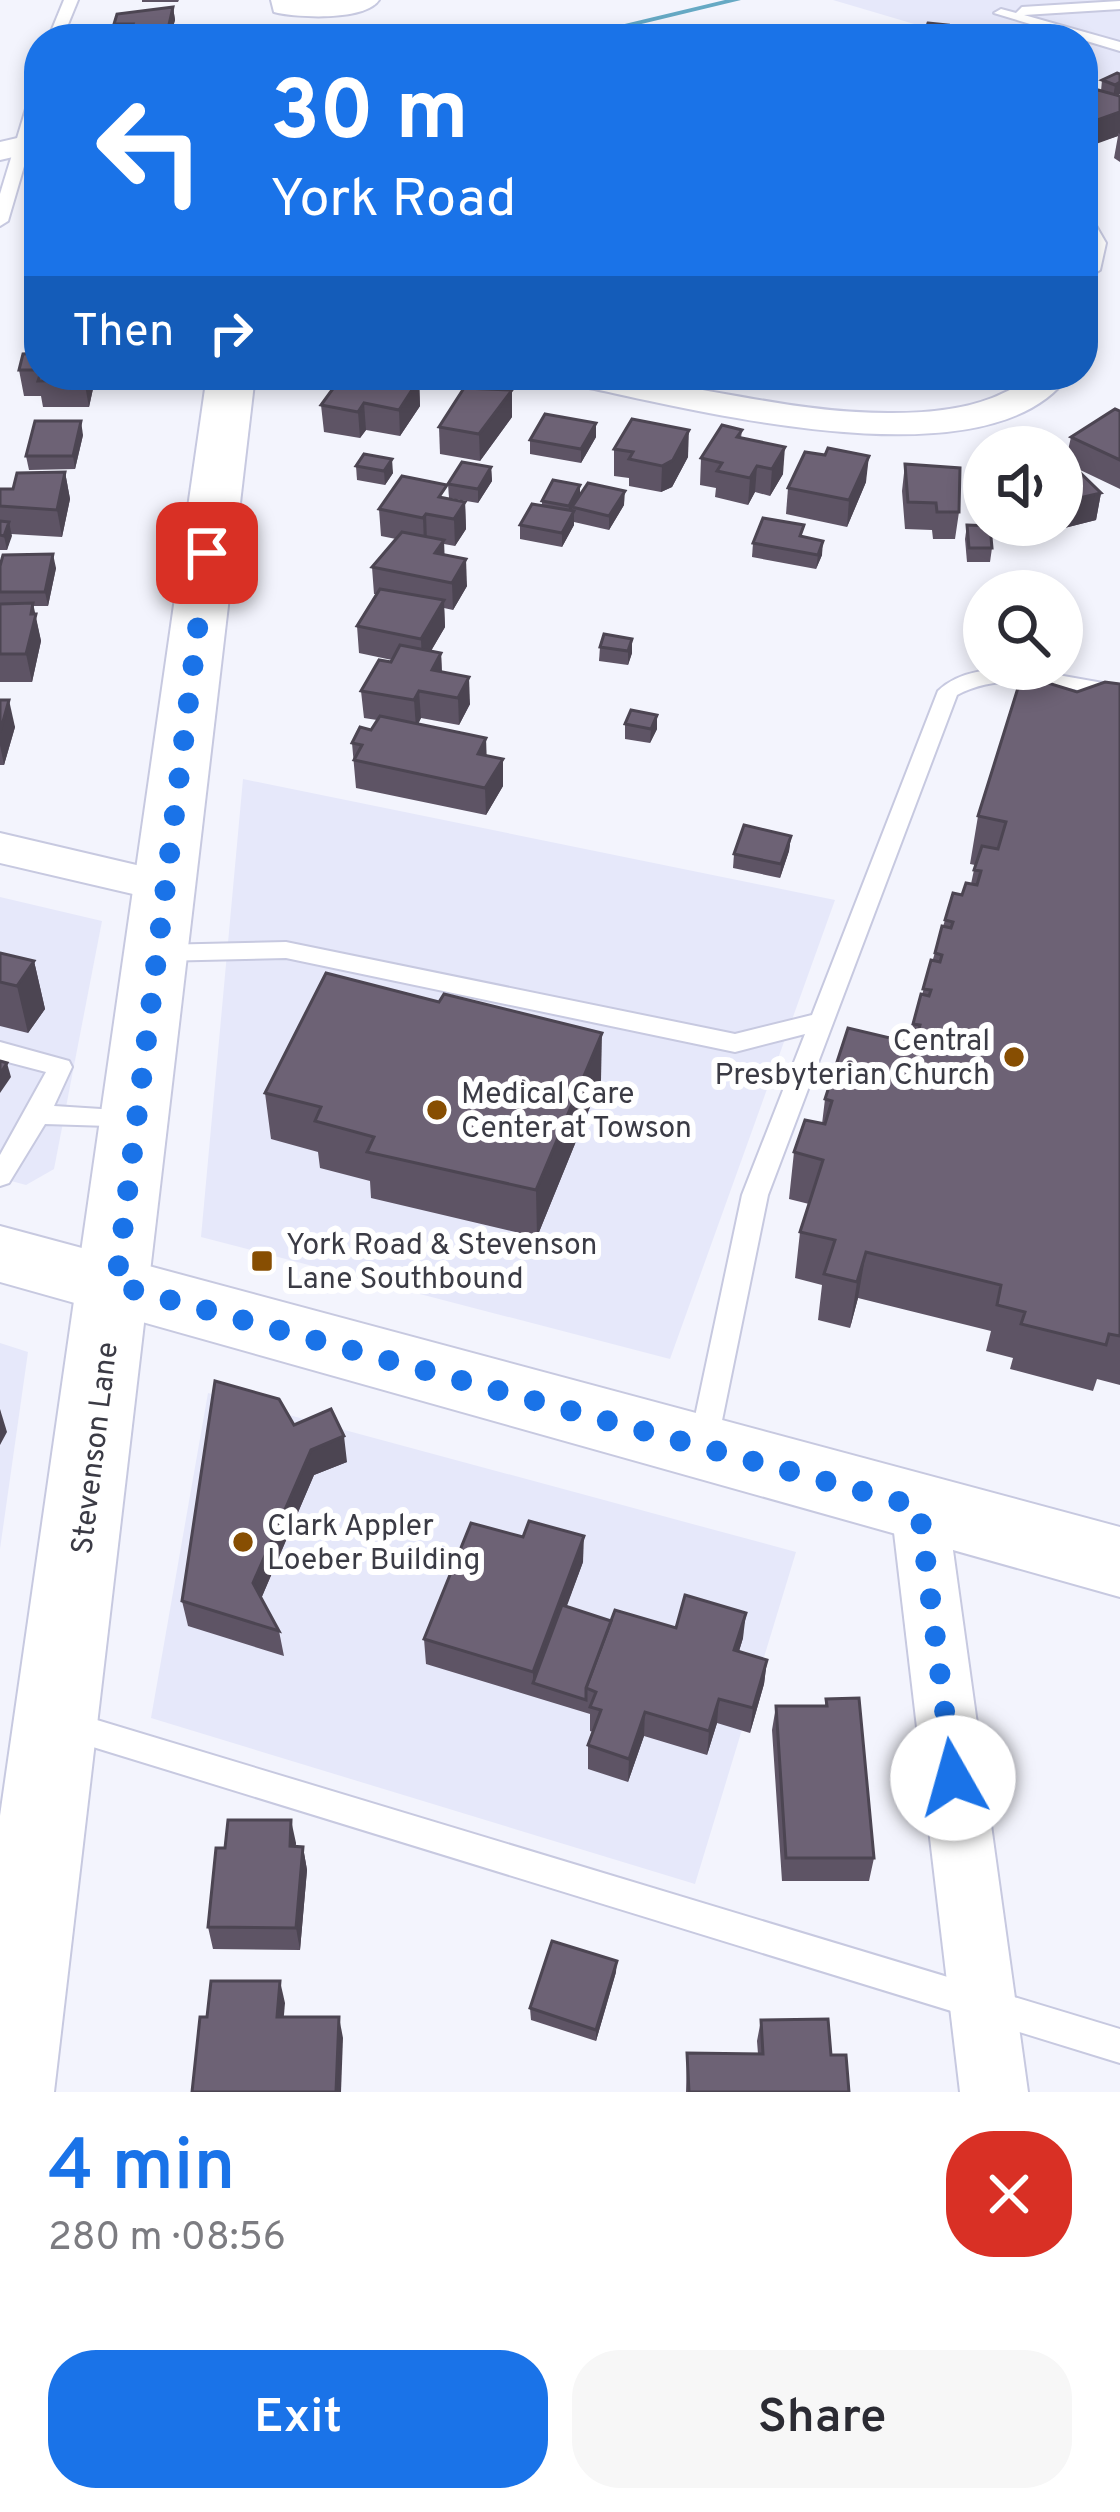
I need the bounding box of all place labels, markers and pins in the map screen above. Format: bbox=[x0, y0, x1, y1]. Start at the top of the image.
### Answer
pin bbox=[156, 502, 258, 604]
place label: Central Presbyterian Church bbox=[714, 1024, 990, 1095]
marker: Central Presbyterian Church bbox=[1001, 1044, 1027, 1070]
place label: Medical Care Center at Towson bbox=[461, 1077, 692, 1148]
marker: Medical Care Center at Towson bbox=[424, 1097, 450, 1123]
place label: York Road & Stevenson Lane Southbound bbox=[286, 1228, 597, 1299]
marker: York Road & Stevenson Lane Southbound bbox=[249, 1248, 275, 1274]
place label: Clark Appler Loeber Building bbox=[267, 1509, 480, 1580]
marker: Clark Appler Loeber Building bbox=[230, 1529, 256, 1555]

